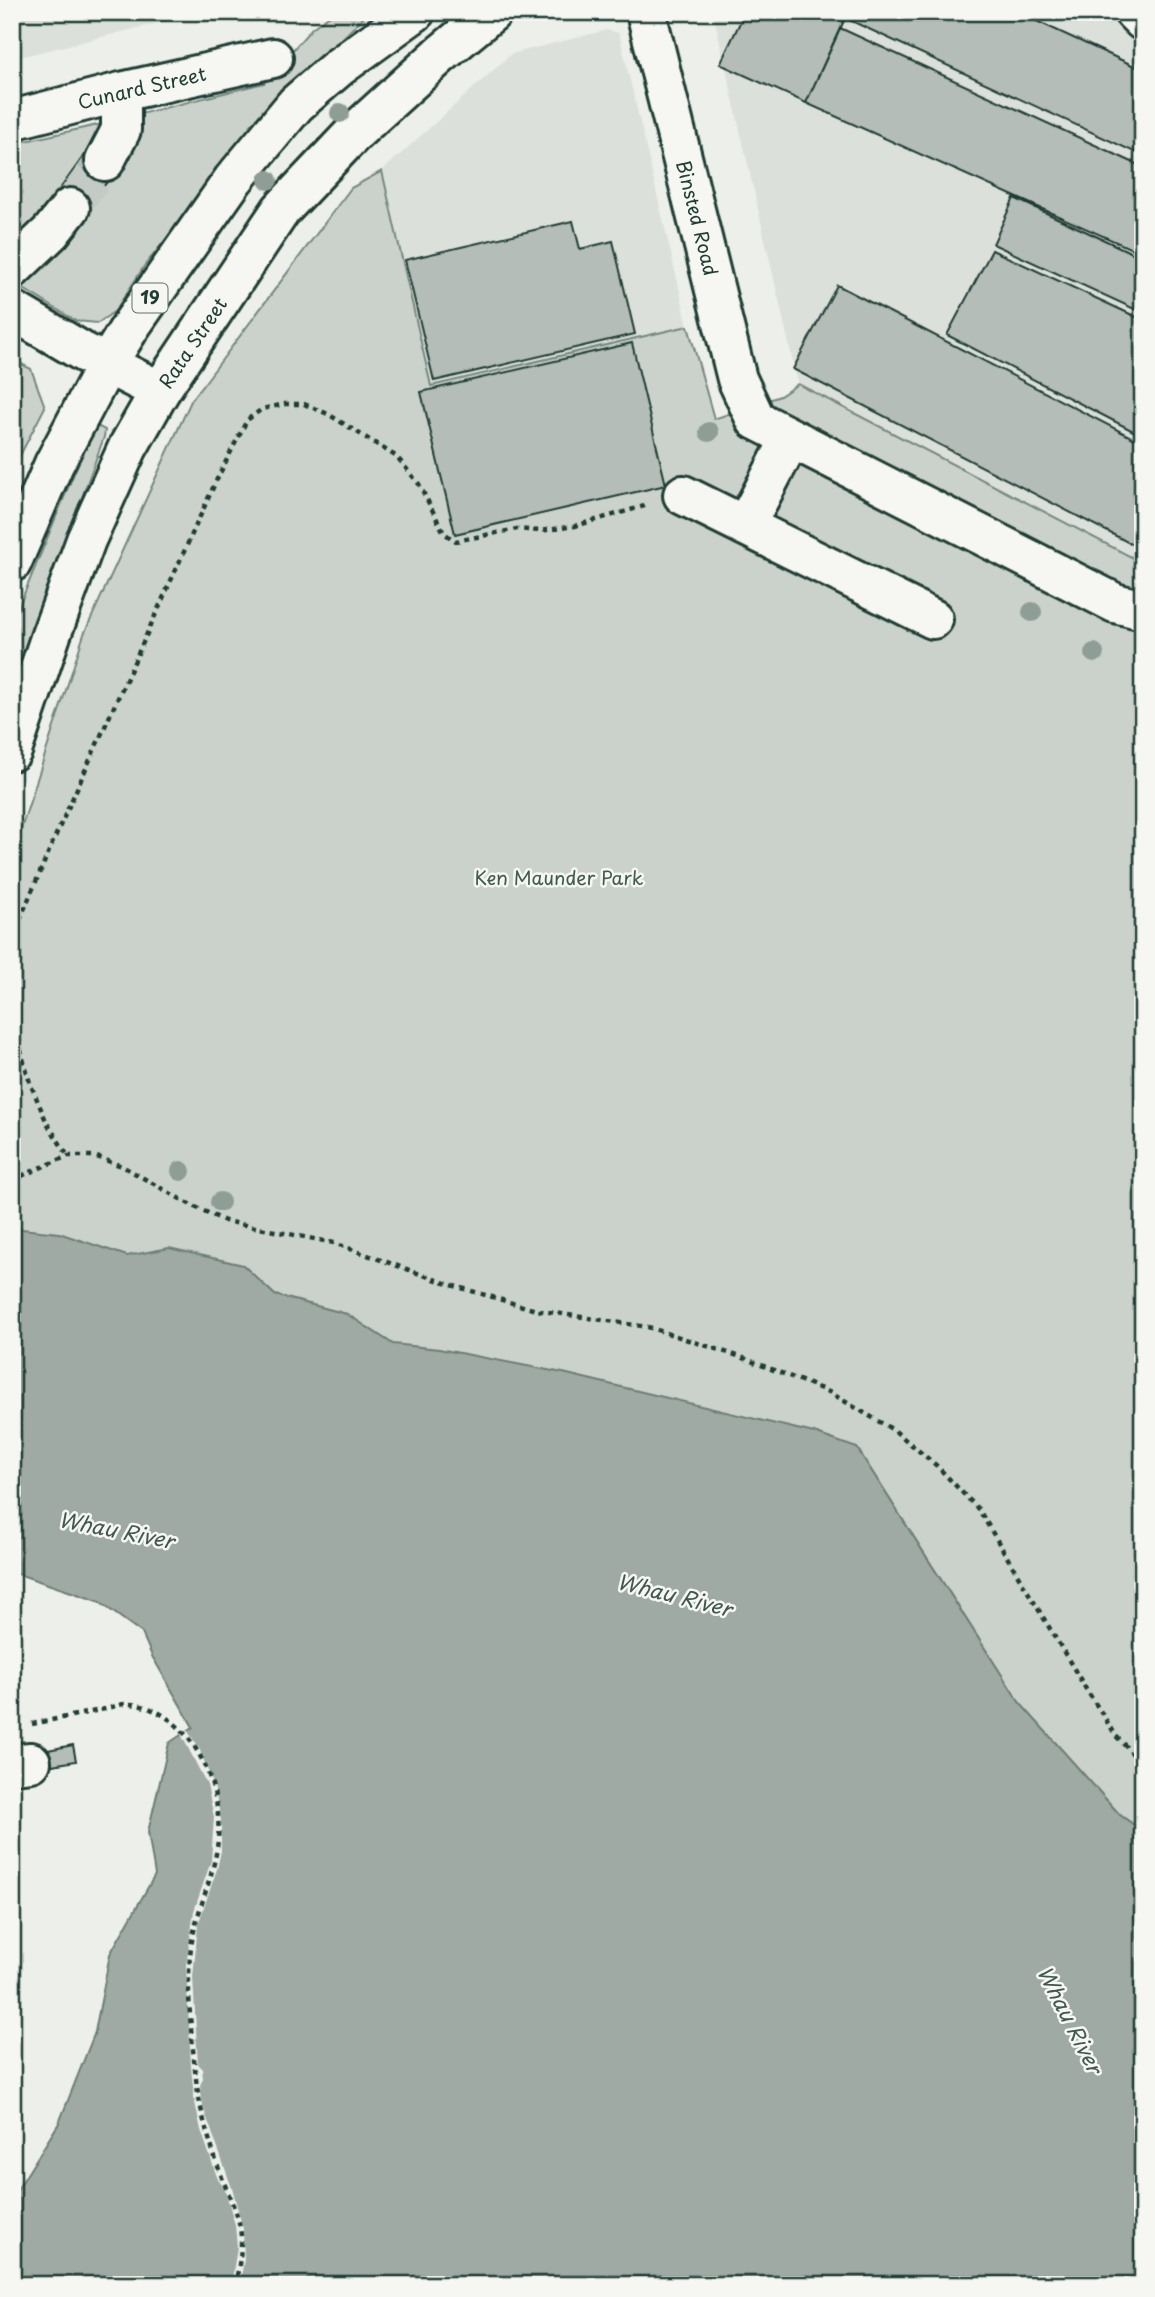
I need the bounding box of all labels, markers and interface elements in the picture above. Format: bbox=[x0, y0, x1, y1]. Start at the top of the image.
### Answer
street label: Cunard Street bbox=[75, 59, 209, 115]
street label: Binsted Road bbox=[670, 157, 726, 279]
road number: 19 bbox=[132, 284, 168, 312]
street label: Rata Street bbox=[151, 291, 233, 394]
park label: Ken Maunder Park bbox=[475, 863, 644, 891]
water label: Whau River bbox=[56, 1502, 179, 1556]
water label: Whau River bbox=[614, 1564, 738, 1624]
water label: Whau River bbox=[1030, 1960, 1113, 2081]

